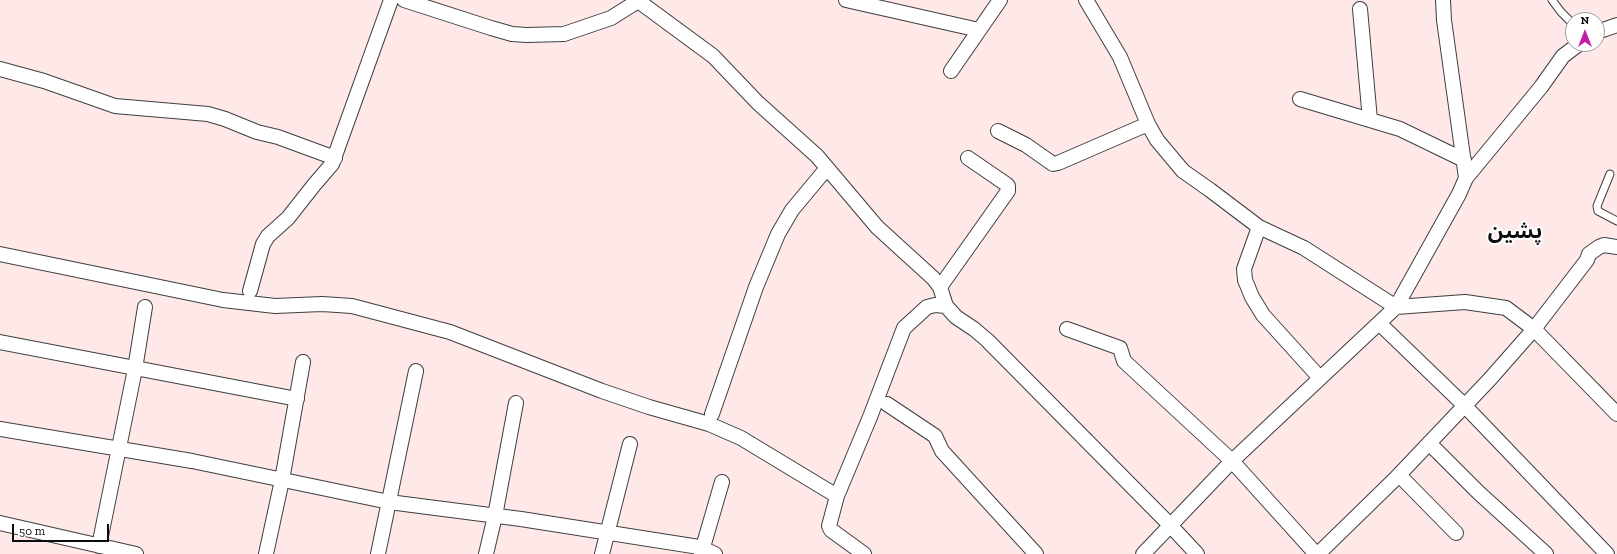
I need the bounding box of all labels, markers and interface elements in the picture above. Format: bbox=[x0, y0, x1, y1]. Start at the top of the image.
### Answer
north arrow bbox=[1565, 12, 1605, 52]
text: N bbox=[1581, 14, 1589, 27]
district label: پشین bbox=[1488, 219, 1542, 245]
scale bar bbox=[14, 516, 111, 542]
text: 50 m bbox=[19, 524, 45, 538]

